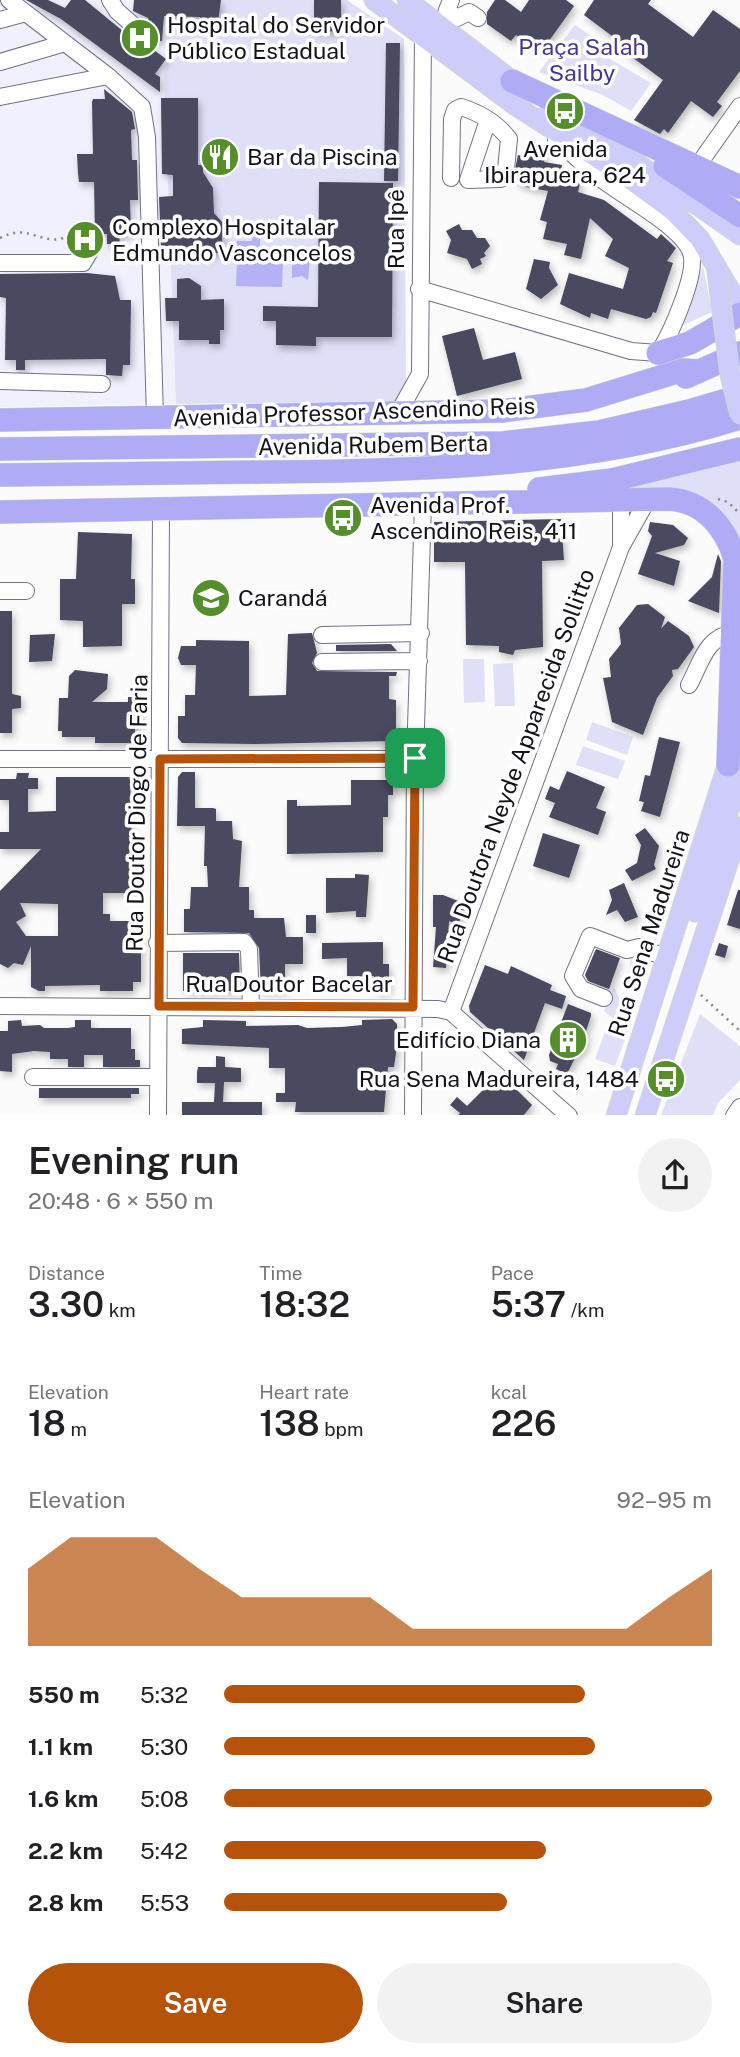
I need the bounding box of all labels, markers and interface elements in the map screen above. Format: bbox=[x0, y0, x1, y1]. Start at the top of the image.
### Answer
place label: Hospital do Servidor Público Estadual bbox=[167, 11, 385, 64]
hospital icon: Hospital do Servidor Público Estadual bbox=[119, 17, 161, 59]
park label: Praça Salah Sailby bbox=[518, 33, 646, 86]
bus stop icon: Avenida Ibirapuera, 624 bbox=[544, 90, 586, 132]
place label: Avenida Ibirapuera, 624 bbox=[484, 135, 646, 188]
restaurant icon: Bar da Piscina bbox=[199, 136, 241, 178]
place label: Bar da Piscina bbox=[247, 143, 398, 170]
street label: Rua Ipê bbox=[382, 189, 409, 269]
place label: Complexo Hospitalar Edmundo Vasconcelos bbox=[112, 213, 352, 266]
hospital icon: Complexo Hospitalar Edmundo Vasconcelos bbox=[64, 219, 106, 261]
street label: Avenida Professor Ascendino Reis bbox=[172, 392, 536, 431]
street label: Avenida Rubem Berta bbox=[258, 429, 488, 460]
place label: Avenida Prof. Ascendino Reis, 411 bbox=[370, 491, 577, 544]
bus stop icon: Avenida Prof. Ascendino Reis, 411 bbox=[322, 497, 364, 539]
street label: Rua Doutora Neyde Apparecida Sollitto bbox=[431, 565, 600, 967]
school or university icon: Carandá bbox=[190, 577, 232, 619]
place label: Carandá bbox=[238, 584, 327, 611]
street label: Rua Doutor Diogo de Faria bbox=[121, 674, 152, 952]
pin bbox=[385, 728, 445, 788]
icon: arrive bbox=[396, 739, 434, 777]
street label: Rua Sena Madureira bbox=[602, 826, 695, 1040]
street label: Rua Doutor Bacelar bbox=[185, 970, 393, 997]
building icon: Edifício Diana bbox=[547, 1019, 589, 1061]
place label: Edifício Diana bbox=[396, 1026, 541, 1053]
bus stop icon: Rua Sena Madureira, 1484 bbox=[645, 1058, 687, 1100]
place label: Rua Sena Madureira, 1484 bbox=[359, 1065, 639, 1092]
text: Evening run bbox=[28, 1138, 239, 1183]
button: share bbox=[638, 1138, 712, 1212]
text: 20:48 · 6 × 550 m bbox=[28, 1187, 213, 1214]
text: Distance bbox=[28, 1262, 105, 1284]
text: Time bbox=[259, 1262, 303, 1284]
text: Pace bbox=[491, 1262, 534, 1284]
text: 3.30 bbox=[28, 1284, 104, 1325]
text: 18:32 bbox=[259, 1284, 350, 1325]
text: 5:37 bbox=[491, 1284, 566, 1325]
text: km bbox=[104, 1299, 136, 1321]
text: /km bbox=[566, 1299, 604, 1321]
text: Elevation bbox=[28, 1381, 109, 1403]
text: Heart rate bbox=[259, 1381, 349, 1403]
text: kcal bbox=[491, 1381, 527, 1403]
text: 18 bbox=[28, 1403, 66, 1444]
text: 138 bbox=[259, 1403, 320, 1444]
text: 226 bbox=[491, 1403, 556, 1444]
text: m bbox=[66, 1418, 87, 1440]
text: bpm bbox=[320, 1418, 363, 1440]
text: Elevation bbox=[28, 1486, 126, 1513]
text: 92–95 m bbox=[617, 1486, 712, 1513]
text: 550 m bbox=[28, 1681, 100, 1708]
text: 5:32 bbox=[140, 1681, 188, 1708]
text: 1.1 km bbox=[28, 1733, 93, 1760]
text: 5:30 bbox=[140, 1733, 188, 1760]
text: 1.6 km bbox=[28, 1785, 98, 1812]
text: 5:08 bbox=[140, 1785, 189, 1812]
text: 2.2 km bbox=[28, 1837, 103, 1864]
text: 5:42 bbox=[140, 1837, 188, 1864]
text: 2.8 km bbox=[28, 1889, 103, 1916]
text: 5:53 bbox=[140, 1889, 189, 1916]
button: Save bbox=[28, 1963, 363, 2043]
button: Share bbox=[377, 1963, 712, 2043]

